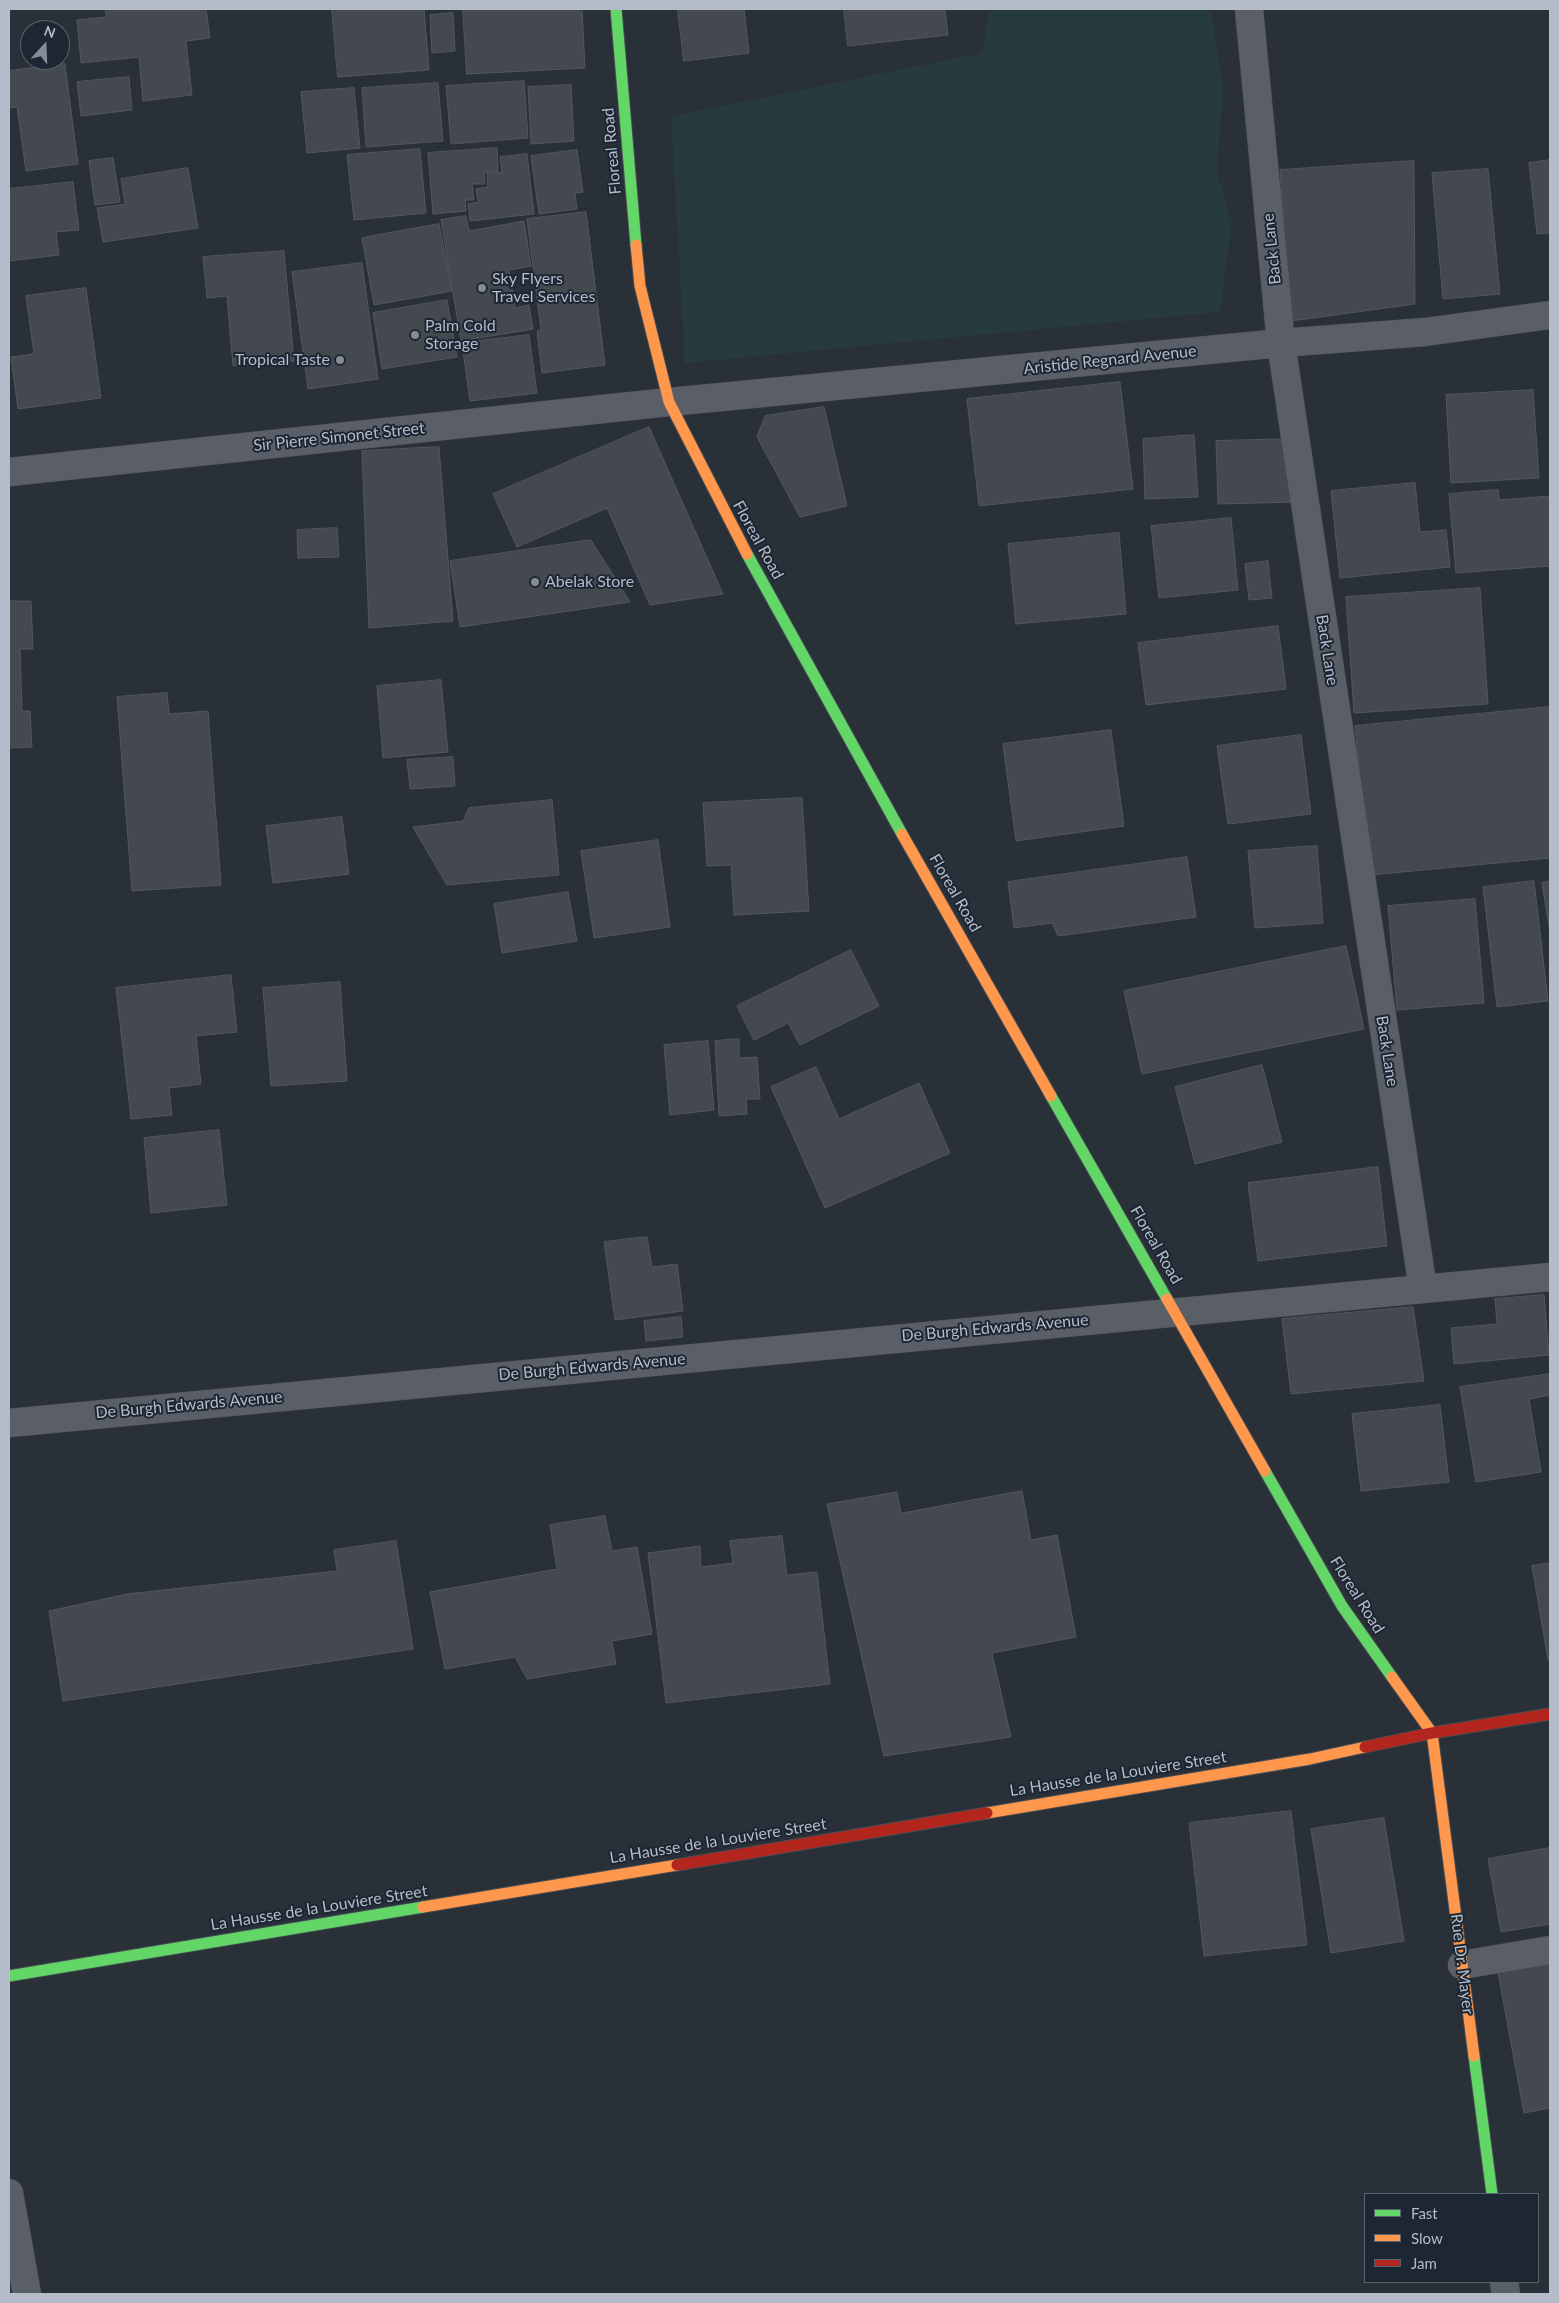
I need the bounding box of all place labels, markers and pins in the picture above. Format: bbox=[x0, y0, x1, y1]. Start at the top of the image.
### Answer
place label: Sky Flyers Travel Services bbox=[492, 269, 595, 307]
marker: Sky Flyers Travel Services bbox=[476, 282, 488, 294]
place label: Palm Cold Storage bbox=[425, 316, 496, 354]
marker: Palm Cold Storage bbox=[409, 329, 421, 341]
place label: Tropical Taste bbox=[235, 350, 330, 370]
marker: Tropical Taste bbox=[334, 354, 346, 366]
place label: Abelak Store bbox=[545, 572, 634, 592]
marker: Abelak Store bbox=[529, 576, 541, 588]

